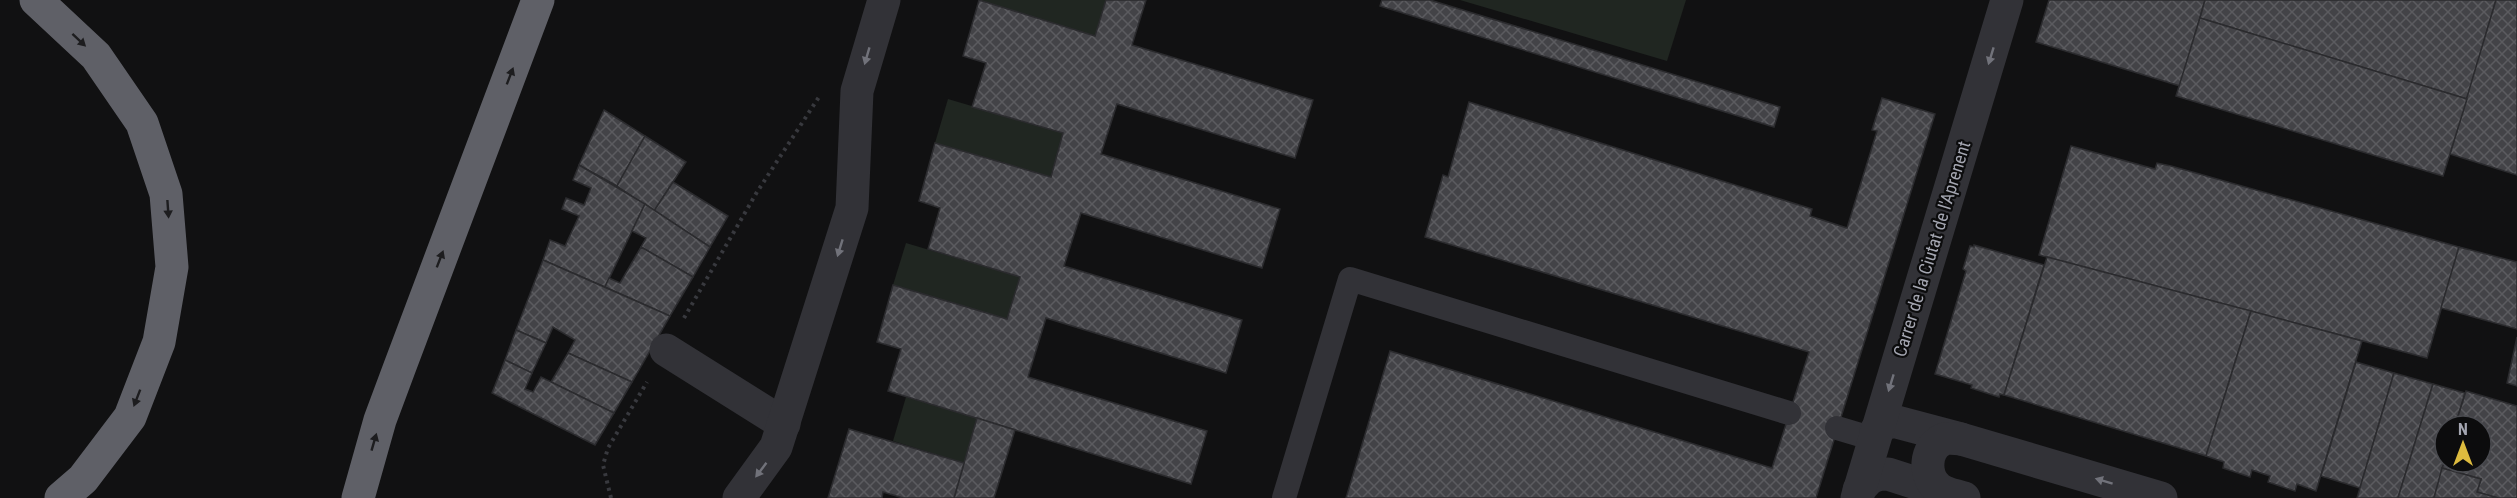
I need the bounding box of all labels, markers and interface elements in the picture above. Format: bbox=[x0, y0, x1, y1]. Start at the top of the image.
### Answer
one-way arrow bbox=[71, 33, 86, 47]
one-way arrow bbox=[862, 47, 871, 65]
one-way arrow bbox=[1986, 47, 1995, 65]
one-way arrow bbox=[505, 67, 515, 85]
street label: Carrer de la Ciutat de l'Aprenent bbox=[1889, 138, 1974, 359]
one-way arrow bbox=[163, 199, 172, 218]
one-way arrow bbox=[835, 239, 844, 257]
one-way arrow bbox=[436, 249, 446, 267]
one-way arrow bbox=[1886, 374, 1895, 392]
one-way arrow bbox=[132, 390, 142, 408]
north arrow bbox=[2433, 414, 2493, 474]
text: N bbox=[2458, 420, 2468, 439]
one-way arrow bbox=[370, 433, 379, 451]
one-way arrow bbox=[755, 462, 767, 477]
one-way arrow bbox=[2095, 476, 2113, 485]

